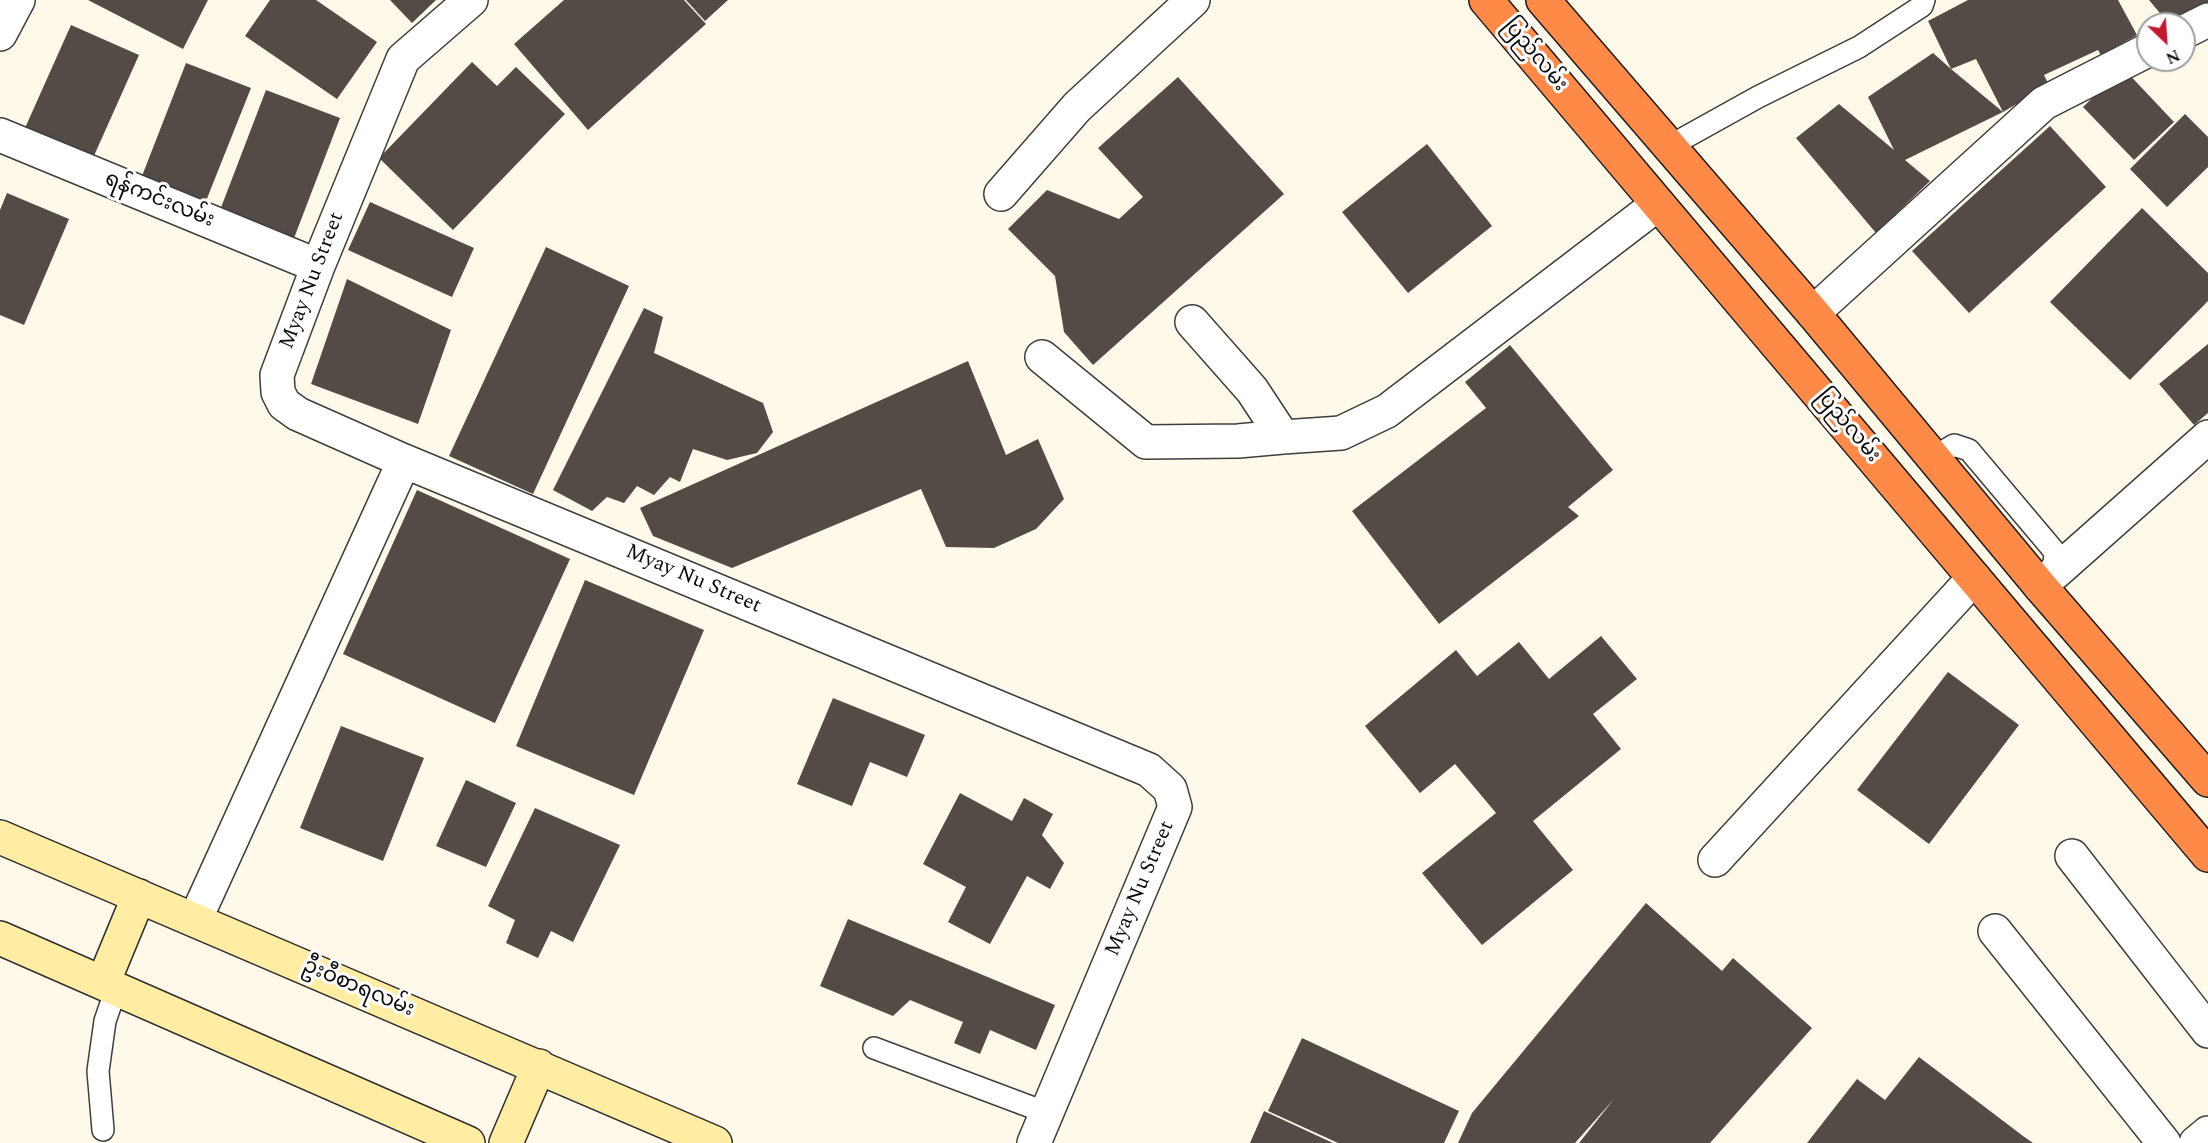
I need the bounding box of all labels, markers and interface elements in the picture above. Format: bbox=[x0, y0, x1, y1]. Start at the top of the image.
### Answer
north arrow bbox=[2136, 12, 2196, 72]
street label: ပြည်လမ်း bbox=[1496, 14, 1572, 98]
text: N bbox=[2162, 43, 2184, 70]
street label: ရန်ကင်းလမ်း bbox=[100, 168, 218, 234]
street label: Myay Nu Street bbox=[275, 209, 351, 353]
street label: ပြည်လမ်း bbox=[1809, 385, 1885, 469]
street label: Myay Nu Street bbox=[622, 540, 764, 620]
street label: Myay Nu Street bbox=[1101, 818, 1181, 960]
street label: ဦးဝီစာရလမ်း bbox=[298, 954, 418, 1024]

